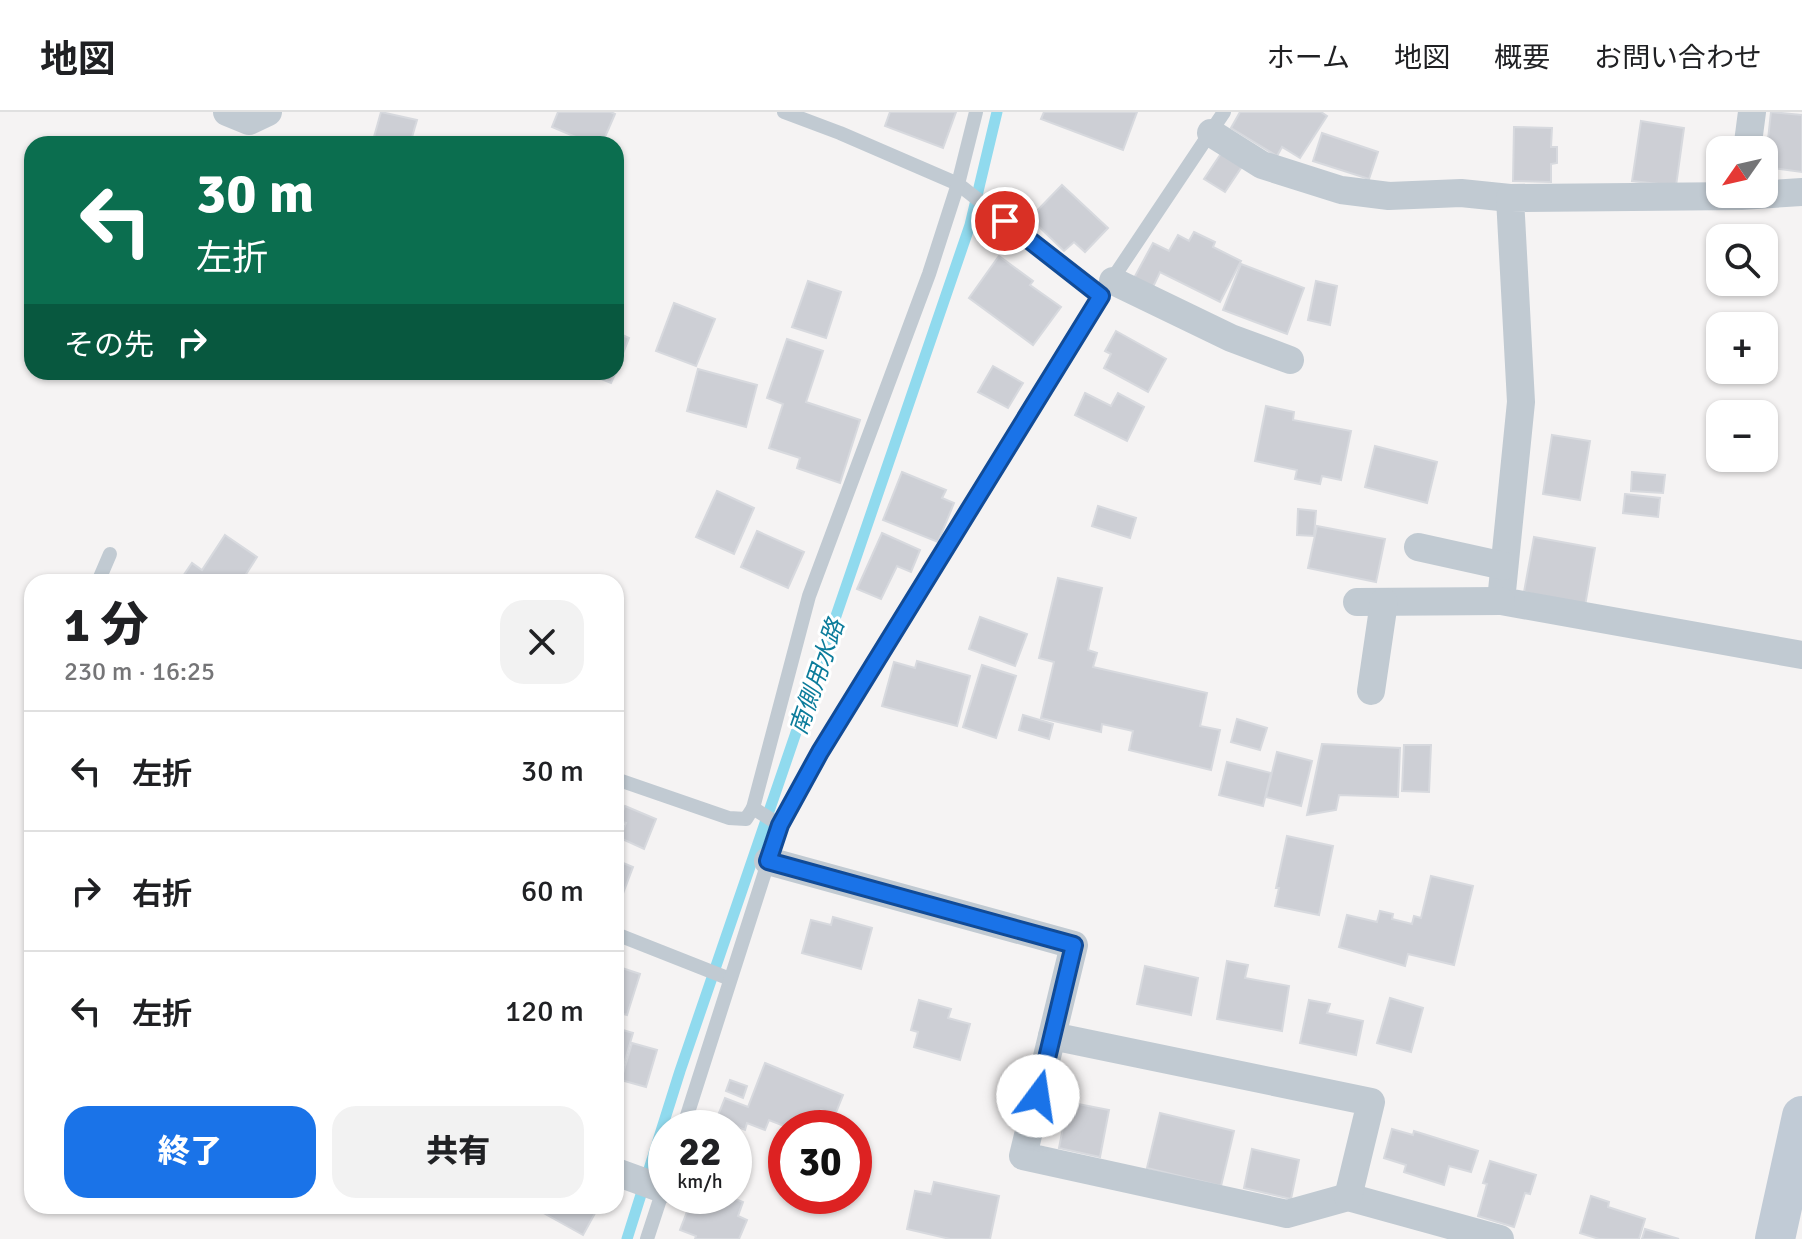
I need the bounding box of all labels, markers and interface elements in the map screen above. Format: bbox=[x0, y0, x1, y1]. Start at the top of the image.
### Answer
text: 地図 bbox=[40, 36, 116, 83]
text: ホーム bbox=[1267, 41, 1350, 75]
text: 地図 bbox=[1394, 41, 1450, 75]
text: 概要 bbox=[1494, 41, 1550, 75]
text: お問い合わせ bbox=[1594, 41, 1762, 75]
north arrow bbox=[1706, 136, 1778, 208]
map controls bbox=[1706, 136, 1778, 472]
text: 30 m bbox=[196, 159, 314, 228]
icon: left bbox=[64, 168, 168, 272]
pin bbox=[971, 187, 1039, 255]
icon: arrive bbox=[983, 199, 1027, 243]
button: search bbox=[1706, 224, 1778, 296]
text: 左折 bbox=[196, 236, 268, 281]
button: + bbox=[1706, 312, 1778, 384]
icon: right bbox=[170, 320, 214, 364]
text: その先 bbox=[64, 327, 154, 364]
button: − bbox=[1706, 400, 1778, 472]
text: 1 分 bbox=[64, 596, 148, 655]
button: close bbox=[500, 600, 584, 684]
water label: 南側用水路 bbox=[783, 613, 851, 739]
text: 230 m · 16:25 bbox=[64, 656, 215, 688]
icon: left bbox=[64, 749, 108, 793]
text: 30 m bbox=[521, 753, 584, 790]
text: 左折 bbox=[132, 756, 192, 793]
icon: right bbox=[64, 869, 108, 913]
text: 60 m bbox=[521, 873, 584, 910]
text: 右折 bbox=[132, 876, 192, 913]
icon: left bbox=[64, 989, 108, 1033]
text: 120 m bbox=[505, 993, 584, 1030]
text: 左折 bbox=[132, 996, 192, 1033]
position arrow bbox=[996, 1054, 1080, 1138]
button: 終了 bbox=[64, 1106, 316, 1198]
button: 共有 bbox=[332, 1106, 584, 1198]
speed limit sign: 30 bbox=[768, 1110, 872, 1214]
text: 22 bbox=[678, 1127, 722, 1177]
text: km/h bbox=[677, 1169, 723, 1194]

